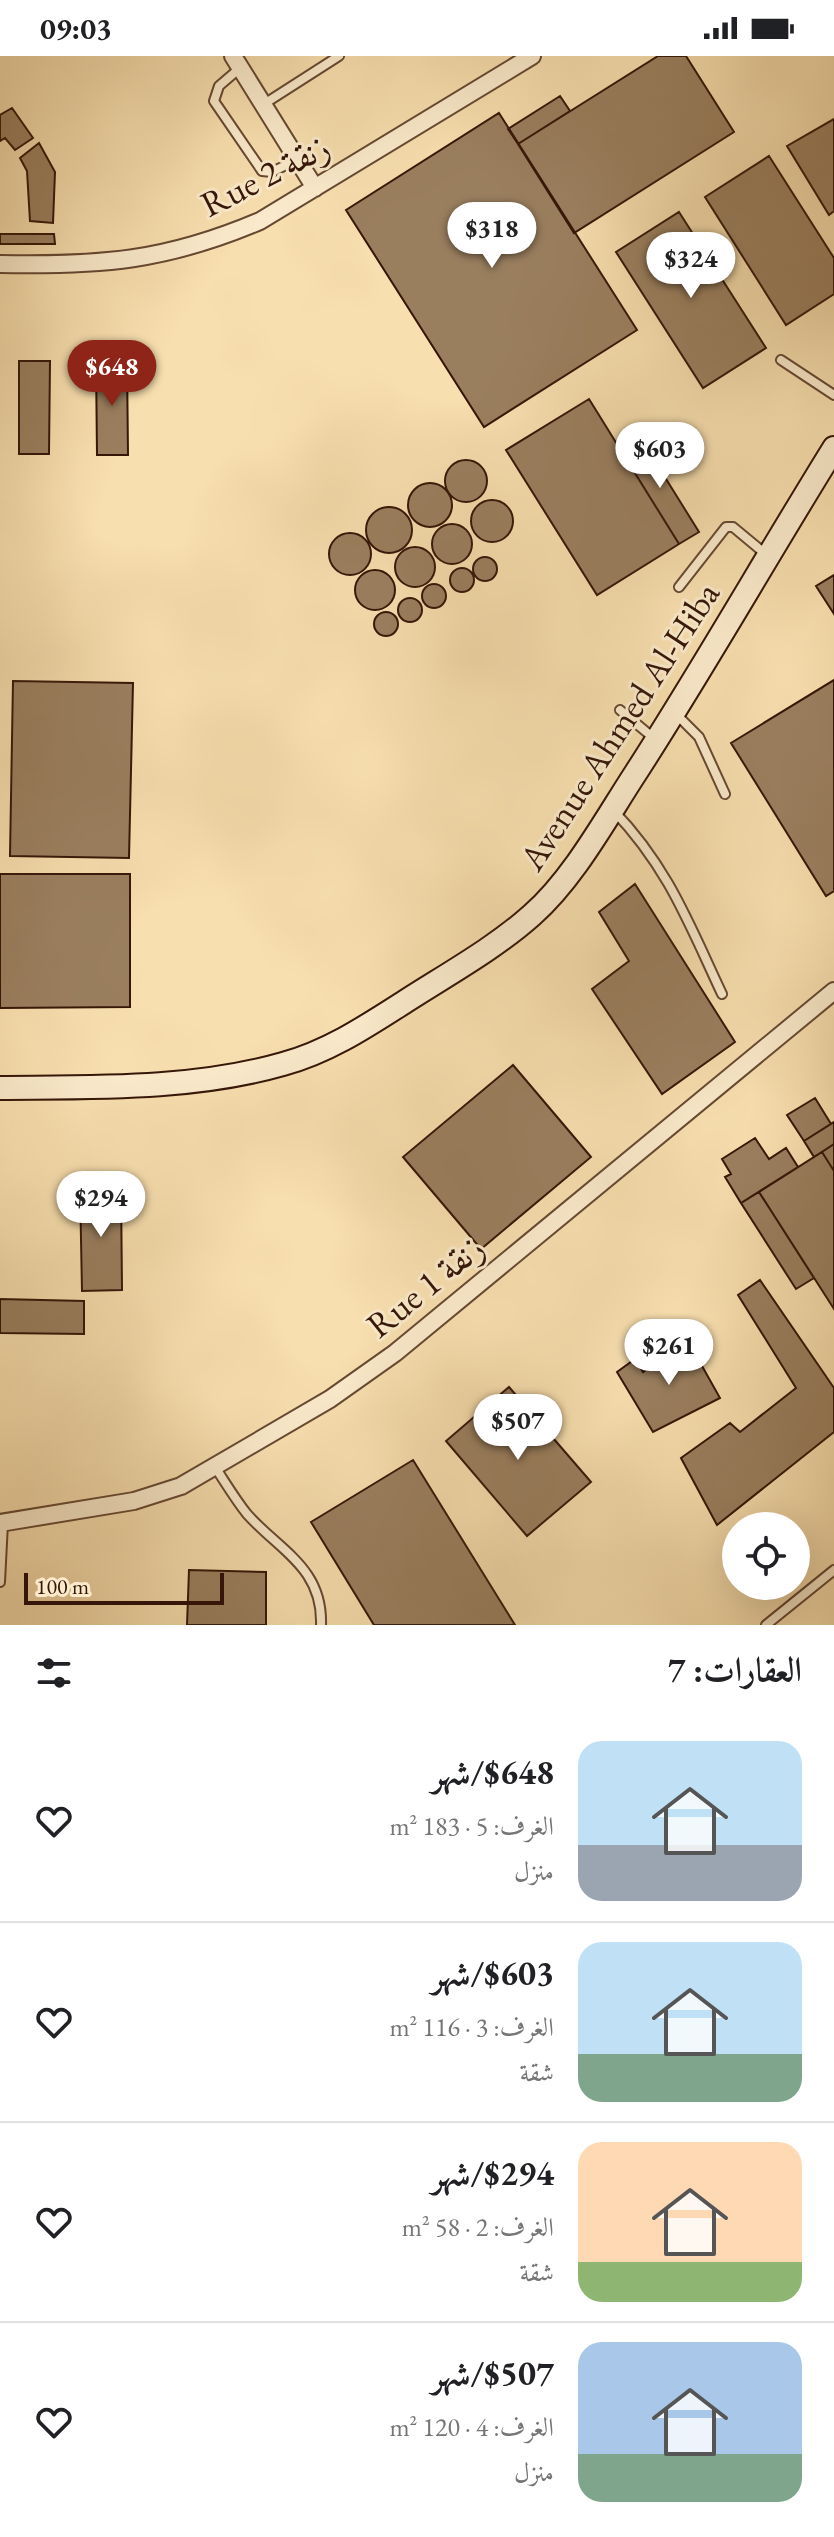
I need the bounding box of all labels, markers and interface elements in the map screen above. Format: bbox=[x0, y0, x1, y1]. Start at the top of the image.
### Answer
text: 09:03 bbox=[40, 9, 112, 48]
street label: Rue 2 زنقة bbox=[192, 123, 338, 227]
pin: $318 bbox=[445, 202, 539, 270]
text: $318 bbox=[465, 211, 519, 245]
pin: $324 bbox=[644, 232, 738, 300]
text: $324 bbox=[664, 241, 718, 275]
pin: $648 bbox=[65, 340, 159, 408]
text: $648 bbox=[85, 349, 139, 383]
pin: $603 bbox=[613, 422, 707, 490]
text: $603 bbox=[633, 431, 687, 465]
street label: Avenue Ahmed Al-Hiba bbox=[508, 572, 730, 880]
pin: $294 bbox=[54, 1171, 148, 1239]
text: $294 bbox=[74, 1180, 128, 1214]
street label: Rue 1 زنقة bbox=[356, 1224, 494, 1348]
pin: $261 bbox=[622, 1319, 716, 1387]
text: $261 bbox=[642, 1328, 696, 1362]
pin: $507 bbox=[471, 1394, 565, 1462]
text: $507 bbox=[491, 1403, 545, 1437]
map controls bbox=[722, 1512, 810, 1600]
button: locate bbox=[722, 1512, 810, 1600]
scale bar bbox=[24, 1569, 224, 1605]
text: 100 m bbox=[36, 1572, 89, 1601]
text: العقارات: 7 bbox=[668, 1647, 802, 1691]
icon: filters bbox=[32, 1651, 76, 1695]
text: $648/شهر bbox=[432, 1750, 554, 1794]
icon: home bbox=[642, 1773, 738, 1869]
icon: heart bbox=[32, 1799, 76, 1843]
text: الغرف: 5 · 183 m² bbox=[389, 1809, 554, 1843]
text: منزل bbox=[514, 1854, 554, 1888]
text: $603/شهر bbox=[432, 1951, 554, 1995]
icon: home bbox=[642, 1974, 738, 2070]
icon: heart bbox=[32, 2000, 76, 2044]
text: الغرف: 3 · 116 m² bbox=[389, 2010, 554, 2044]
text: شقة bbox=[520, 2055, 554, 2089]
text: $294/شهر bbox=[432, 2151, 554, 2195]
icon: home bbox=[642, 2174, 738, 2270]
icon: heart bbox=[32, 2200, 76, 2244]
text: الغرف: 2 · 58 m² bbox=[402, 2210, 554, 2244]
text: شقة bbox=[520, 2255, 554, 2289]
text: $507/شهر bbox=[432, 2351, 554, 2395]
icon: home bbox=[642, 2374, 738, 2470]
icon: heart bbox=[32, 2400, 76, 2444]
text: الغرف: 4 · 120 m² bbox=[389, 2410, 554, 2444]
text: منزل bbox=[514, 2455, 554, 2489]

